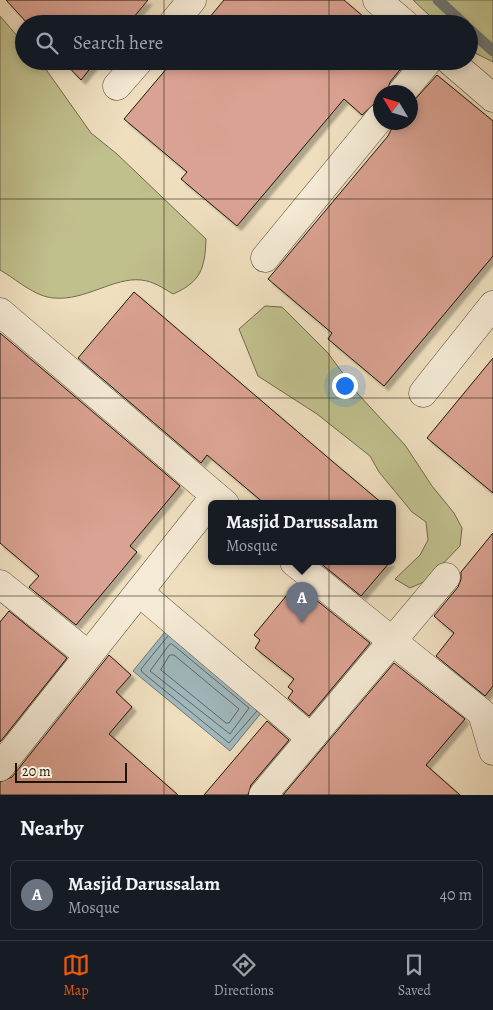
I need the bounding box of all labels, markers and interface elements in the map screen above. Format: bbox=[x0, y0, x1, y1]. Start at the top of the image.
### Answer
search box bbox=[15, 15, 478, 70]
icon: search bbox=[33, 29, 61, 57]
text: Search here bbox=[73, 30, 163, 56]
north arrow bbox=[373, 85, 418, 130]
your location bbox=[332, 373, 358, 399]
popup bbox=[208, 500, 396, 565]
text: Masjid Darussalam bbox=[226, 509, 378, 535]
text: Mosque bbox=[226, 535, 278, 557]
pin: A bbox=[286, 582, 318, 623]
scale bar bbox=[15, 760, 128, 783]
text: 20 m bbox=[22, 762, 51, 781]
text: Nearby bbox=[20, 814, 83, 842]
text: Masjid Darussalam bbox=[68, 871, 220, 897]
text: A bbox=[32, 884, 42, 906]
text: 40 m bbox=[440, 884, 472, 906]
text: Mosque bbox=[68, 897, 120, 919]
tab: Map bbox=[62, 951, 90, 1000]
tab: Directions bbox=[214, 951, 274, 1000]
tab: Saved bbox=[398, 951, 431, 1000]

